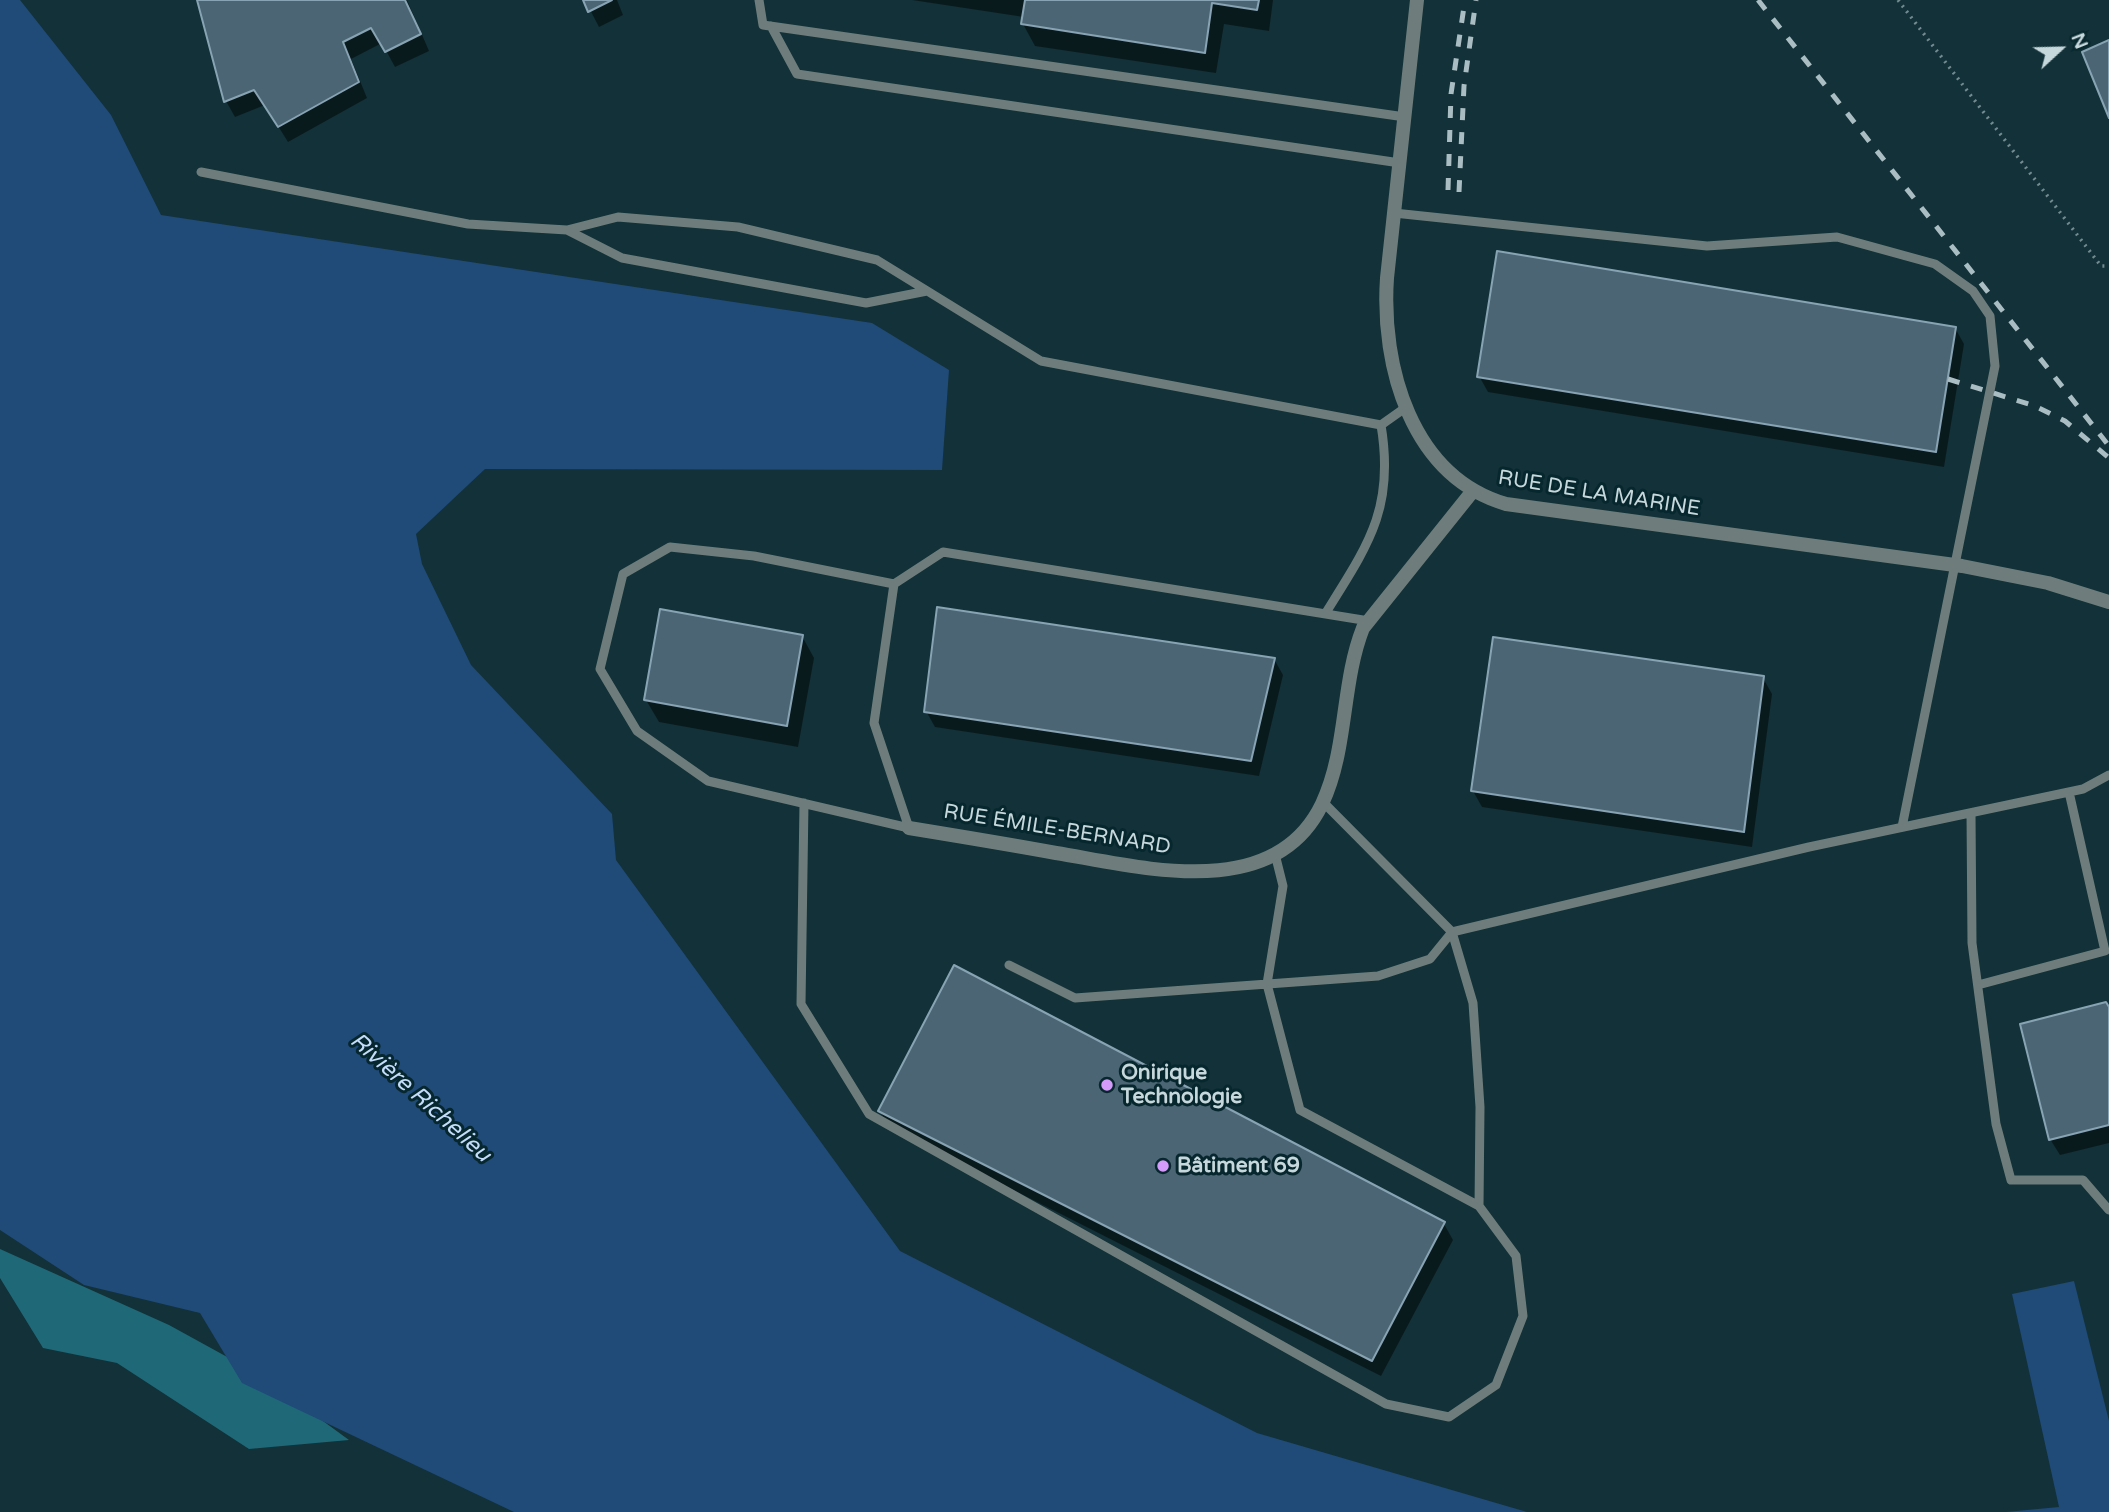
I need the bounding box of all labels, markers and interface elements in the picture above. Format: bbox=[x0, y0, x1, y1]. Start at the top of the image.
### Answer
north arrow bbox=[2025, 14, 2095, 84]
text: N bbox=[2066, 30, 2093, 52]
street label: RUE DE LA MARINE bbox=[1496, 466, 1702, 522]
street label: RUE ÉMILE-BERNARD bbox=[942, 800, 1172, 860]
water label: Rivière Richelieu bbox=[344, 1027, 496, 1169]
place label: Onirique Technologie bbox=[1121, 1060, 1242, 1110]
marker: Onirique Technologie bbox=[1099, 1077, 1115, 1093]
place label: Bâtiment 69 bbox=[1177, 1153, 1300, 1179]
marker: Bâtiment 69 bbox=[1155, 1158, 1171, 1174]

